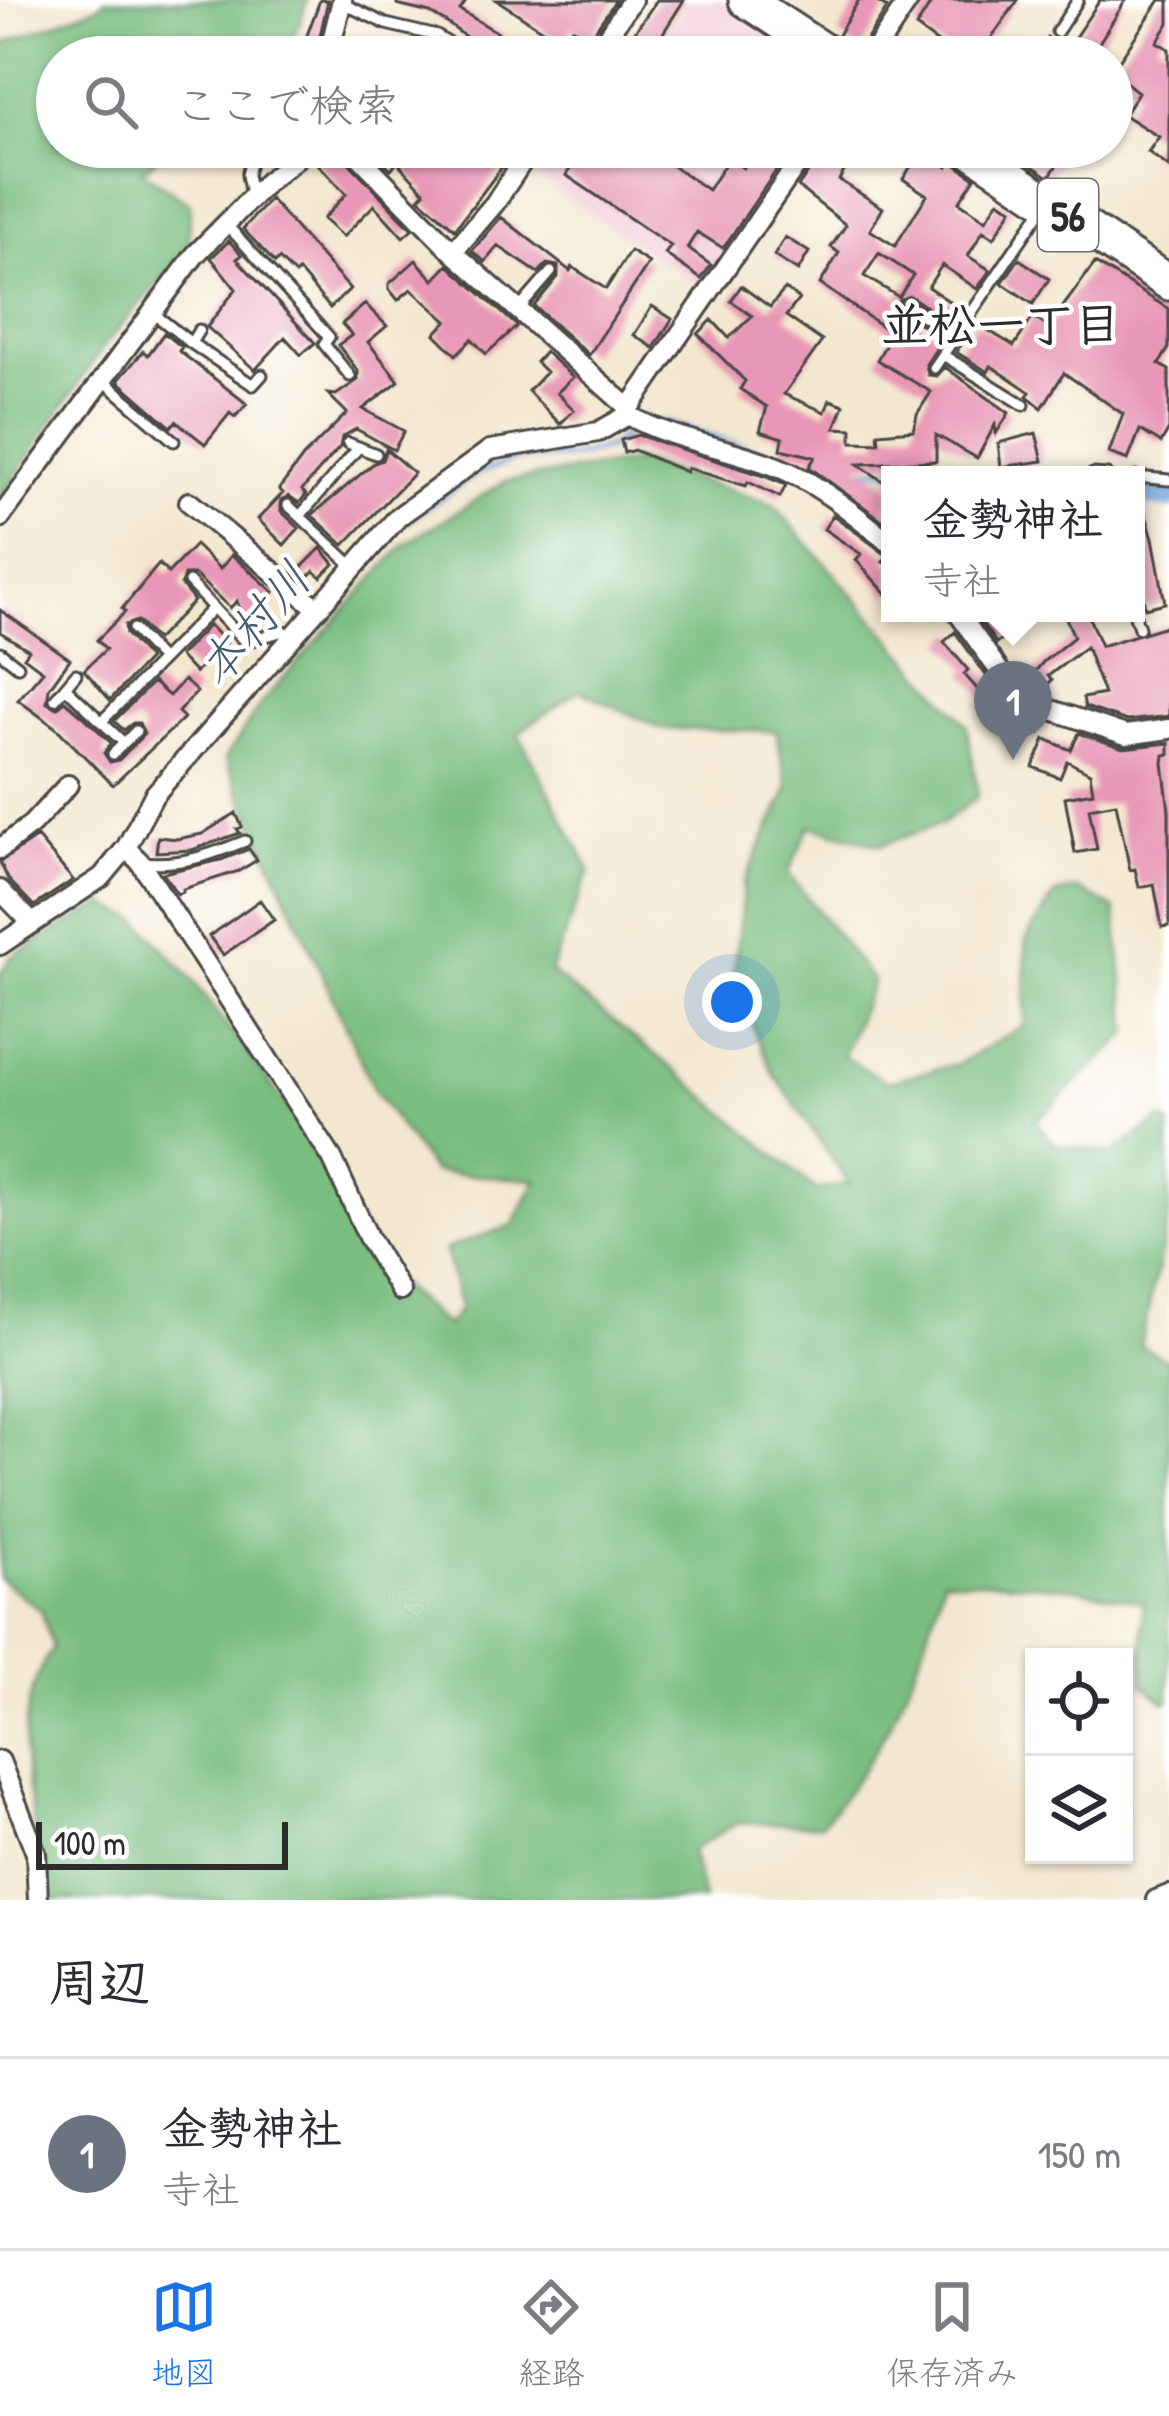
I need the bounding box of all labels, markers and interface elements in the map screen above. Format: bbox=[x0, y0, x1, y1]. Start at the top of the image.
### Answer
search box bbox=[36, 36, 1133, 168]
icon: search bbox=[78, 69, 144, 135]
text: ここで検索 bbox=[174, 74, 399, 135]
road number: 56 bbox=[1038, 179, 1098, 251]
district label: 並松一丁目 bbox=[881, 291, 1121, 356]
popup bbox=[881, 466, 1145, 622]
text: 金勢神社 bbox=[923, 488, 1103, 549]
water label: 本村川 bbox=[181, 547, 325, 699]
text: 寺社 bbox=[923, 553, 1001, 606]
pin: 1 bbox=[974, 661, 1052, 760]
your location bbox=[702, 972, 762, 1032]
map controls bbox=[1025, 1648, 1133, 1864]
button: locate bbox=[1025, 1648, 1133, 1756]
button: layers bbox=[1025, 1756, 1133, 1864]
scale bar bbox=[36, 1816, 288, 1869]
text: 100 m bbox=[54, 1821, 126, 1865]
text: 周辺 bbox=[48, 1947, 150, 2016]
text: 金勢神社 bbox=[162, 2097, 342, 2158]
text: 1 bbox=[80, 2127, 94, 2180]
text: 150 m bbox=[1037, 2127, 1121, 2180]
text: 寺社 bbox=[162, 2162, 240, 2215]
tab: 地図 bbox=[151, 2274, 217, 2394]
tab: 経路 bbox=[518, 2274, 584, 2394]
tab: 保存済み bbox=[886, 2274, 1018, 2394]

